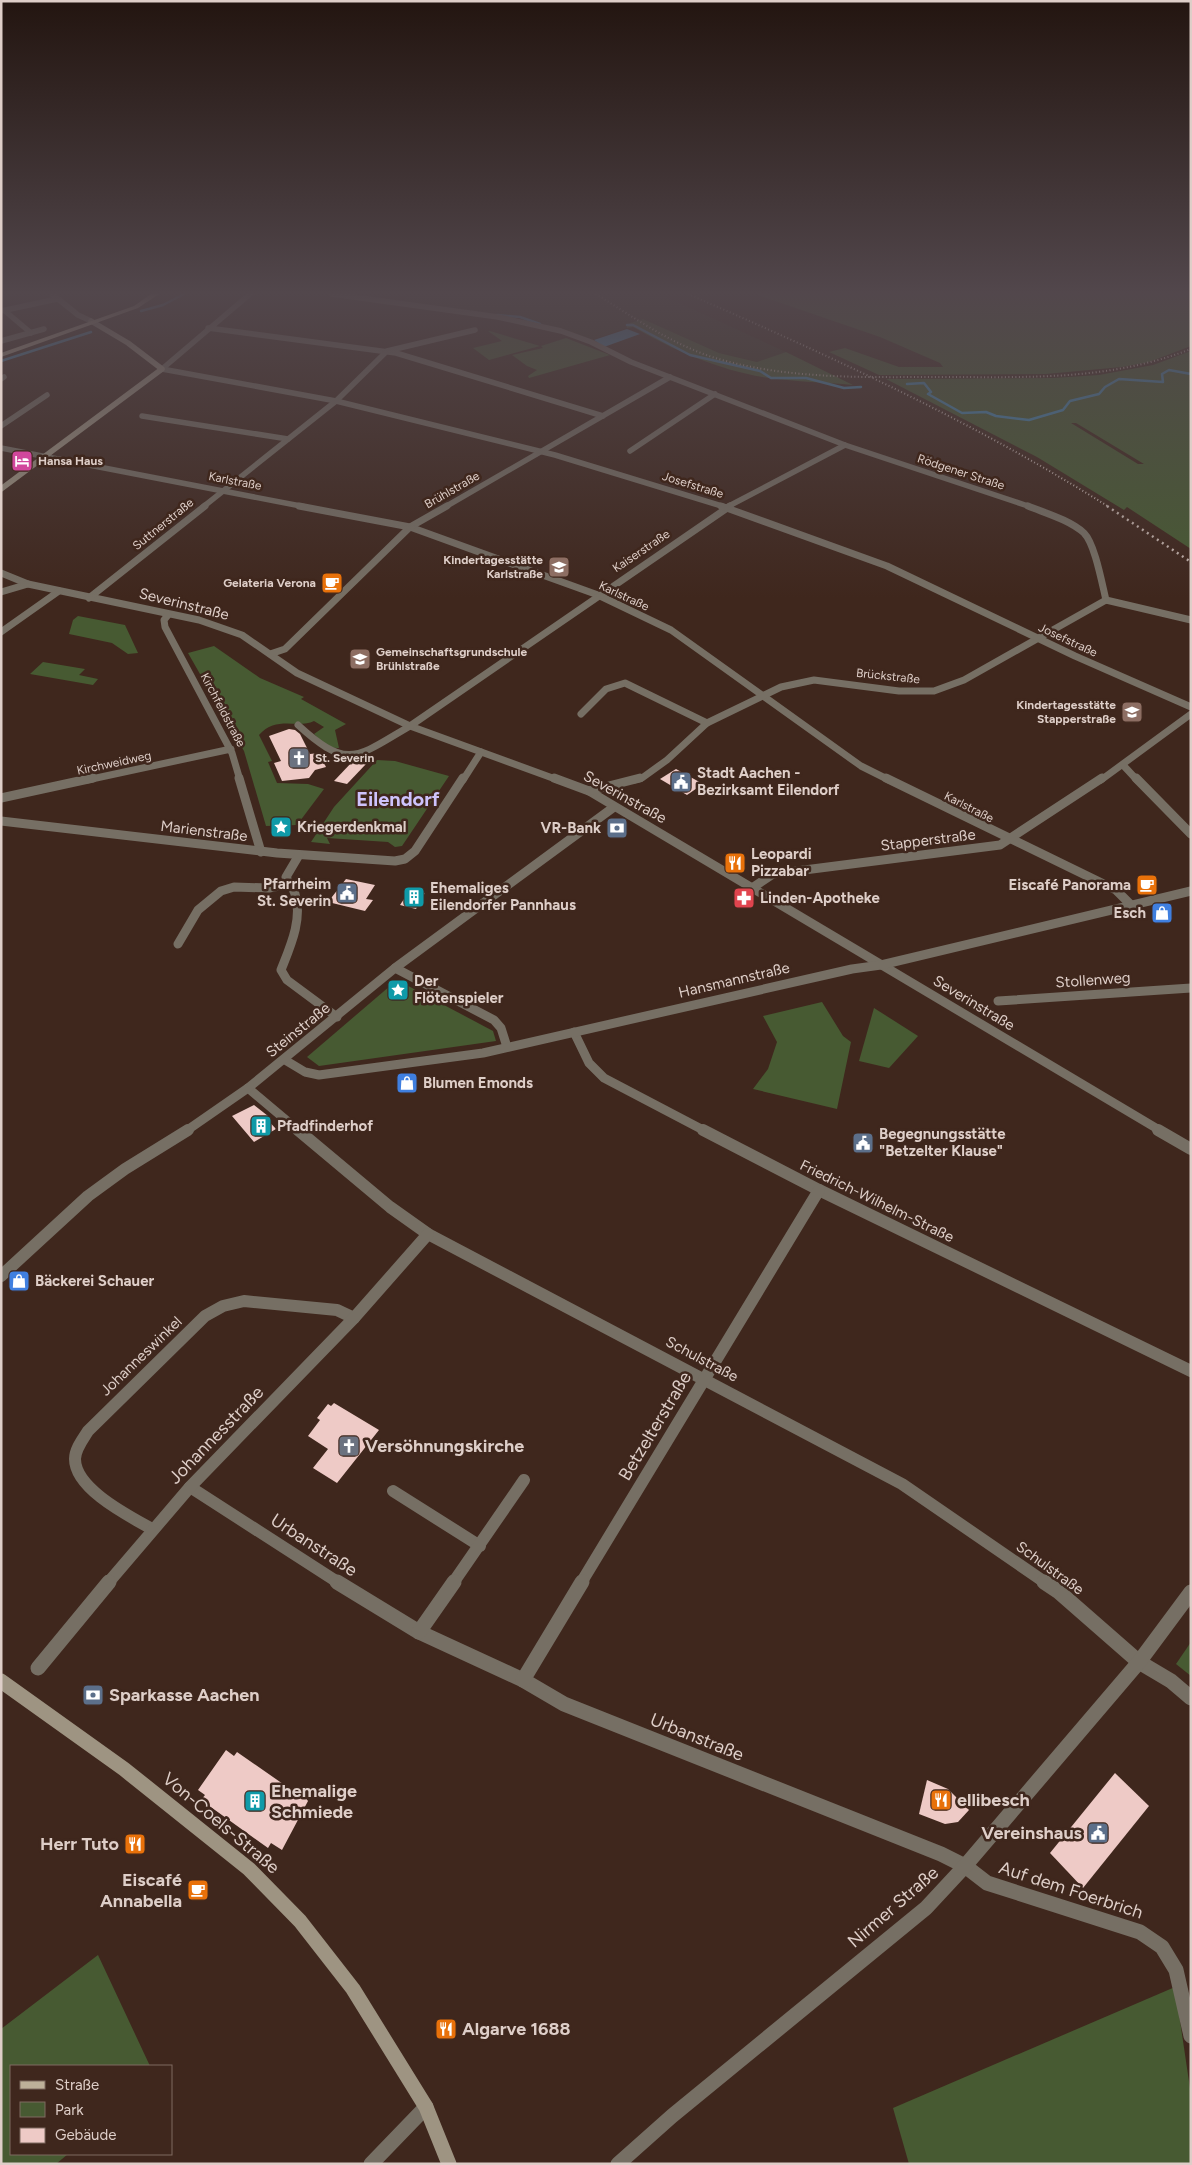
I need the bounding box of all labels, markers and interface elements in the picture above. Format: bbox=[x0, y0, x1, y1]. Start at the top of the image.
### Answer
hotel icon: Hansa Haus bbox=[10, 449, 34, 473]
street label: Rödgener Straße bbox=[916, 451, 1007, 493]
place label: Hansa Haus bbox=[38, 454, 103, 468]
street label: Brühlstraße bbox=[422, 468, 482, 511]
street label: Karlstraße bbox=[207, 469, 263, 493]
street label: Josefstraße bbox=[661, 469, 726, 501]
street label: Suttnerstraße bbox=[130, 495, 197, 553]
street label: Kaiserstraße bbox=[610, 527, 673, 575]
place label: Kindertagesstätte Karlstraße bbox=[443, 553, 543, 581]
school or university icon: Kindertagesstätte Karlstraße bbox=[547, 555, 571, 579]
cafe icon: Gelateria Verona bbox=[320, 571, 344, 595]
place label: Gelateria Verona bbox=[223, 576, 316, 590]
street label: Karlstraße bbox=[597, 578, 652, 614]
street label: Severinstraße bbox=[137, 584, 231, 624]
street label: Josefstraße bbox=[1036, 620, 1100, 660]
place label: Gemeinschaftsgrundschule Brühlstraße bbox=[376, 645, 527, 673]
school or university icon: Gemeinschaftsgrundschule Brühlstraße bbox=[348, 647, 372, 671]
street label: Brückstraße bbox=[855, 666, 921, 686]
street label: Kirchfeldstraße bbox=[198, 671, 249, 750]
place label: Kindertagesstätte Stapperstraße bbox=[1016, 698, 1116, 726]
school or university icon: Kindertagesstätte Stapperstraße bbox=[1120, 700, 1144, 724]
church icon: St. Severin bbox=[287, 746, 311, 770]
street label: Kirchweidweg bbox=[75, 748, 153, 778]
place label: St. Severin bbox=[315, 751, 374, 765]
place label: Stadt Aachen - Bezirksamt Eilendorf bbox=[697, 764, 840, 799]
street label: Severinstraße bbox=[580, 767, 670, 827]
public building icon: Stadt Aachen - Bezirksamt Eilendorf bbox=[669, 770, 693, 794]
district label: Eilendorf bbox=[356, 787, 440, 811]
street label: Karlstraße bbox=[942, 789, 996, 826]
place icon: Kriegerdenkmal bbox=[269, 815, 293, 839]
bank icon: VR-Bank bbox=[605, 816, 629, 840]
street label: Marienstraße bbox=[159, 817, 249, 845]
place label: Kriegerdenkmal bbox=[297, 818, 406, 836]
place label: VR-Bank bbox=[541, 819, 601, 837]
street label: Stapperstraße bbox=[880, 825, 976, 855]
place label: Leopardi Pizzabar bbox=[751, 845, 812, 880]
restaurant icon: Leopardi Pizzabar bbox=[723, 851, 747, 875]
cafe icon: Eiscafé Panorama bbox=[1135, 873, 1159, 897]
place label: Pfarrheim St. Severin bbox=[257, 875, 331, 910]
place label: Eiscafé Panorama bbox=[1009, 876, 1131, 894]
place label: Ehemaliges Eilendorfer Pannhaus bbox=[430, 879, 576, 914]
public building icon: Pfarrheim St. Severin bbox=[335, 881, 359, 905]
building icon: Ehemaliges Eilendorfer Pannhaus bbox=[402, 885, 426, 909]
pharmacy icon: Linden-Apotheke bbox=[732, 886, 756, 910]
place label: Linden-Apotheke bbox=[760, 889, 880, 907]
shop icon: Esch bbox=[1150, 901, 1174, 925]
place label: Esch bbox=[1113, 904, 1146, 922]
street label: Hansmannstraße bbox=[677, 958, 791, 1002]
street label: Stollenweg bbox=[1055, 968, 1131, 992]
place label: Der Flötenspieler bbox=[414, 972, 504, 1007]
street label: Severinstraße bbox=[930, 972, 1018, 1034]
place icon: Der Flötenspieler bbox=[386, 978, 410, 1002]
street label: Steinstraße bbox=[262, 999, 334, 1061]
shop icon: Blumen Emonds bbox=[395, 1071, 419, 1095]
place label: Blumen Emonds bbox=[423, 1074, 533, 1092]
building icon: Pfadfinderhof bbox=[249, 1114, 273, 1138]
place label: Pfadfinderhof bbox=[277, 1117, 373, 1135]
place label: Begegnungsstätte "Betzelter Klause" bbox=[879, 1125, 1006, 1160]
public building icon: Begegnungsstätte "Betzelter Klause" bbox=[851, 1131, 875, 1155]
street label: Friedrich-Wilhelm-Straße bbox=[797, 1156, 957, 1246]
shop icon: Bäckerei Schauer bbox=[7, 1269, 31, 1293]
place label: Bäckerei Schauer bbox=[35, 1272, 154, 1290]
street label: Johanneswinkel bbox=[96, 1313, 186, 1399]
street label: Schulstraße bbox=[663, 1332, 741, 1386]
street label: Betzelterstraße bbox=[614, 1367, 696, 1485]
street label: Johannesstraße bbox=[164, 1381, 268, 1489]
church icon: Versöhnungskirche bbox=[337, 1434, 361, 1458]
place label: Versöhnungskirche bbox=[365, 1435, 524, 1457]
street label: Urbanstraße bbox=[266, 1509, 362, 1581]
street label: Schulstraße bbox=[1013, 1537, 1087, 1599]
bank icon: Sparkasse Aachen bbox=[81, 1683, 105, 1707]
place label: Sparkasse Aachen bbox=[109, 1684, 260, 1706]
street label: Urbanstraße bbox=[647, 1708, 747, 1766]
street label: Von-Coels-Straße bbox=[158, 1768, 284, 1878]
place label: Ehemalige Schmiede bbox=[271, 1780, 357, 1823]
restaurant icon: ellibesch bbox=[929, 1788, 953, 1812]
building icon: Ehemalige Schmiede bbox=[243, 1789, 267, 1813]
place label: ellibesch bbox=[957, 1789, 1030, 1811]
public building icon: Vereinshaus bbox=[1086, 1821, 1110, 1845]
place label: Vereinshaus bbox=[981, 1822, 1083, 1844]
restaurant icon: Herr Tuto bbox=[123, 1832, 147, 1856]
place label: Herr Tuto bbox=[40, 1833, 119, 1855]
street label: Auf dem Foerbrich bbox=[996, 1856, 1146, 1924]
street label: Nirmer Straße bbox=[843, 1862, 943, 1952]
place label: Eiscafé Annabella bbox=[100, 1869, 182, 1912]
cafe icon: Eiscafé Annabella bbox=[186, 1878, 210, 1902]
restaurant icon: Algarve 1688 bbox=[434, 2017, 458, 2041]
place label: Algarve 1688 bbox=[462, 2018, 571, 2040]
legend bbox=[10, 2065, 172, 2155]
text: Straße bbox=[55, 2076, 99, 2094]
text: Park bbox=[55, 2101, 84, 2119]
text: Gebäude bbox=[55, 2126, 116, 2144]

